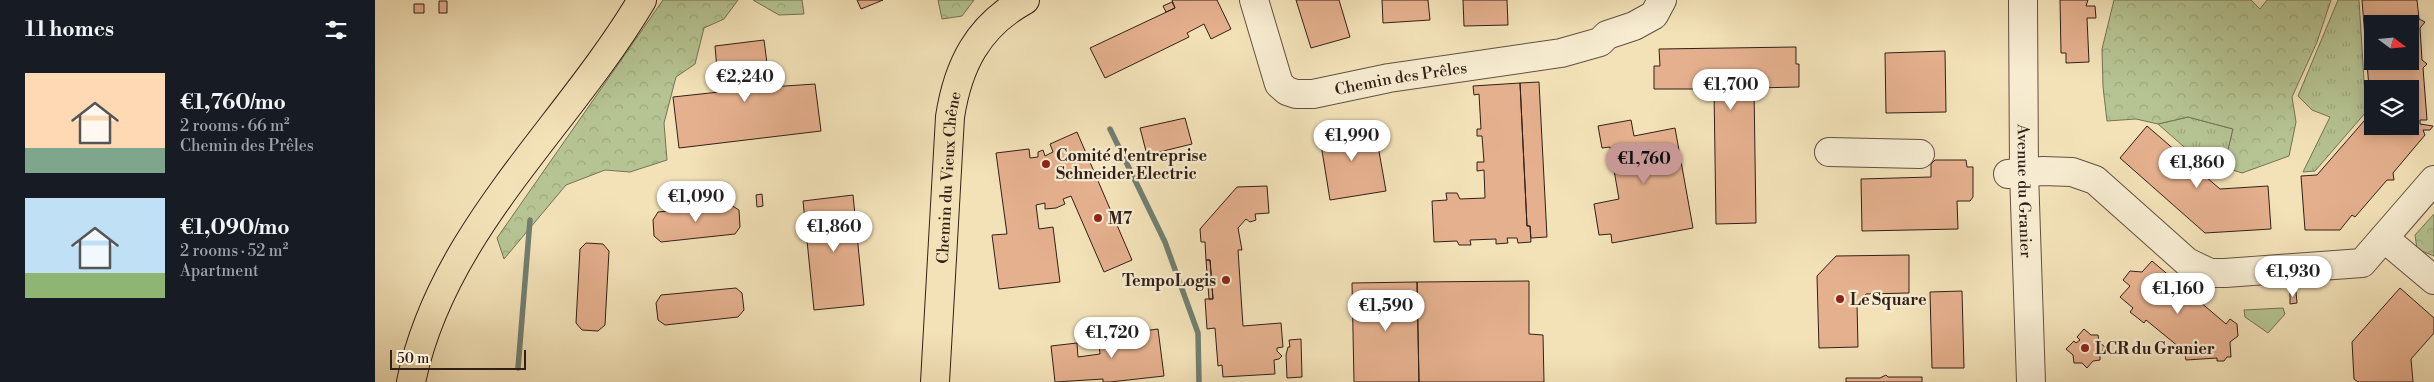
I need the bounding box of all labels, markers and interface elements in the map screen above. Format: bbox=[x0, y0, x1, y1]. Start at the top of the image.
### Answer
north arrow bbox=[2364, 15, 2419, 70]
map controls bbox=[2364, 15, 2419, 135]
icon: filters bbox=[322, 16, 350, 44]
text: 11 homes bbox=[25, 17, 114, 43]
street label: Chemin des Prêles bbox=[1333, 58, 1468, 100]
pin: €2,240 bbox=[704, 61, 786, 103]
text: €2,240 bbox=[716, 67, 774, 87]
pin: €1,700 bbox=[1690, 68, 1772, 111]
text: €1,700 bbox=[1703, 75, 1759, 95]
button: layers bbox=[2364, 80, 2419, 135]
street label: Chemin du Vieux Chêne bbox=[933, 89, 966, 264]
text: €1,760/mo bbox=[180, 90, 286, 116]
icon: home bbox=[65, 93, 125, 153]
text: 2 rooms · 66 m² bbox=[180, 116, 290, 136]
pin: €1,990 bbox=[1311, 120, 1393, 162]
street label: Avenue du Granier bbox=[2013, 123, 2036, 259]
text: €1,990 bbox=[1324, 126, 1380, 146]
text: Chemin des Prêles bbox=[180, 136, 314, 156]
pin: €1,760 bbox=[1603, 142, 1685, 185]
place label: Comité d'entreprise Schneider Electric bbox=[1056, 146, 1207, 184]
pin: €1,860 bbox=[2156, 146, 2238, 189]
text: €1,760 bbox=[1617, 149, 1671, 169]
text: €1,860 bbox=[2169, 153, 2225, 173]
marker: Comité d'entreprise Schneider Electric bbox=[1040, 158, 1052, 170]
pin: €1,090 bbox=[655, 180, 737, 223]
text: €1,090 bbox=[668, 187, 724, 207]
place label: M7 bbox=[1108, 209, 1133, 229]
pin: €1,860 bbox=[793, 210, 875, 253]
marker: M7 bbox=[1092, 212, 1104, 224]
text: €1,090/mo bbox=[180, 215, 290, 241]
text: €1,860 bbox=[806, 217, 862, 237]
icon: home bbox=[65, 218, 125, 278]
text: 2 rooms · 52 m² bbox=[180, 241, 288, 261]
pin: €1,930 bbox=[2252, 256, 2334, 298]
text: Apartment bbox=[180, 261, 259, 281]
text: €1,930 bbox=[2266, 262, 2320, 282]
place label: TempoLogis bbox=[1122, 271, 1216, 291]
pin: €1,160 bbox=[2137, 272, 2219, 315]
marker: TempoLogis bbox=[1220, 274, 1232, 286]
text: €1,160 bbox=[2152, 279, 2204, 299]
pin: €1,590 bbox=[1345, 290, 1427, 332]
place label: Le Square bbox=[1850, 290, 1927, 310]
marker: Le Square bbox=[1834, 293, 1846, 305]
text: €1,590 bbox=[1359, 296, 1413, 316]
pin: €1,720 bbox=[1071, 316, 1153, 359]
text: €1,720 bbox=[1085, 323, 1139, 343]
place label: LCR du Granier bbox=[2095, 339, 2215, 359]
marker: LCR du Granier bbox=[2079, 342, 2091, 354]
scale bar bbox=[390, 347, 526, 370]
text: 50 m bbox=[397, 350, 429, 368]

